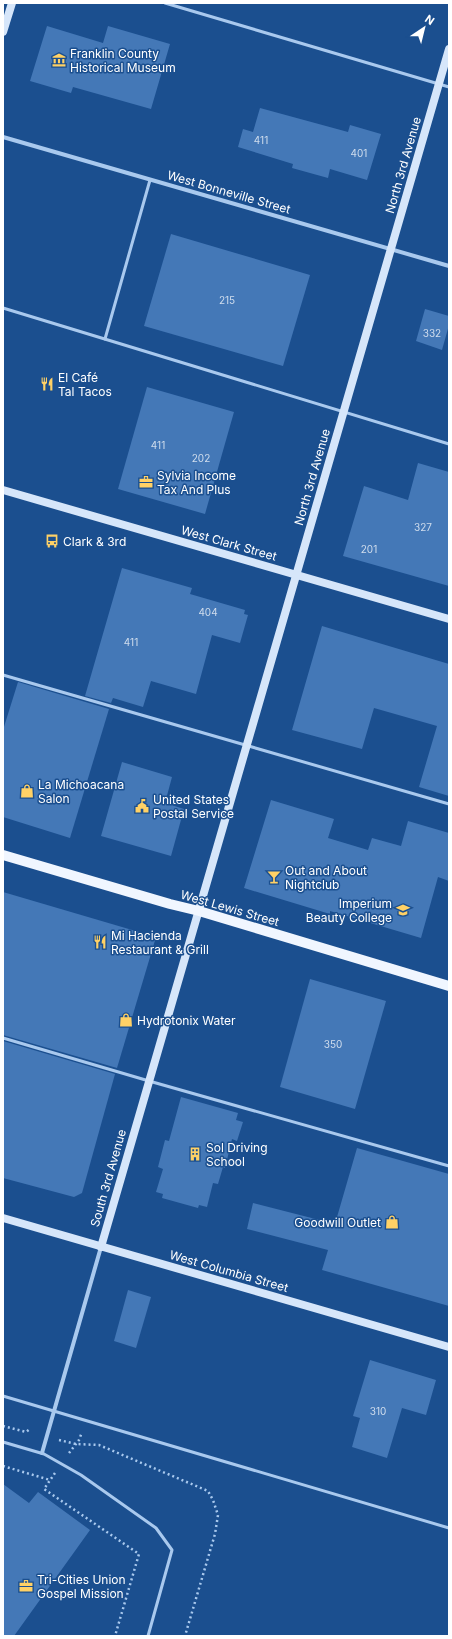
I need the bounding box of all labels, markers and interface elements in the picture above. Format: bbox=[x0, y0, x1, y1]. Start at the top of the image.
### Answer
north arrow bbox=[404, 8, 444, 48]
text: N bbox=[422, 12, 437, 28]
place label: Franklin County Historical Museum bbox=[70, 46, 176, 75]
museum icon: Franklin County Historical Museum bbox=[51, 52, 67, 68]
street label: North 3rd Avenue bbox=[382, 115, 424, 215]
house number: 411 bbox=[254, 134, 268, 146]
house number: 401 bbox=[351, 147, 367, 159]
street label: West Bonneville Street bbox=[166, 167, 292, 217]
house number: 215 bbox=[219, 294, 235, 306]
house number: 332 bbox=[423, 327, 441, 339]
place label: El Café Tal Tacos bbox=[58, 370, 112, 399]
restaurant icon: El Café Tal Tacos bbox=[39, 376, 55, 392]
street label: North 3rd Avenue bbox=[291, 427, 333, 527]
house number: 411 bbox=[151, 439, 165, 451]
house number: 202 bbox=[192, 452, 210, 464]
place label: Sylvia Income Tax And Plus bbox=[157, 468, 236, 497]
office icon: Sylvia Income Tax And Plus bbox=[138, 474, 154, 490]
house number: 327 bbox=[414, 521, 432, 533]
street label: West Clark Street bbox=[179, 522, 279, 564]
bus stop icon: Clark & 3rd bbox=[44, 533, 60, 549]
place label: Clark & 3rd bbox=[63, 534, 126, 549]
house number: 201 bbox=[361, 543, 377, 555]
house number: 404 bbox=[198, 606, 218, 618]
house number: 411 bbox=[124, 636, 138, 648]
place label: La Michoacana Salon bbox=[38, 777, 124, 806]
shop icon: La Michoacana Salon bbox=[19, 783, 35, 799]
place label: United States Postal Service bbox=[153, 792, 234, 821]
public building icon: United States Postal Service bbox=[134, 798, 150, 814]
place label: Out and About Nightclub bbox=[285, 863, 367, 892]
bar icon: Out and About Nightclub bbox=[266, 869, 282, 885]
street label: West Lewis Street bbox=[179, 887, 281, 929]
place label: Imperium Beauty College bbox=[306, 896, 392, 925]
school or university icon: Imperium Beauty College bbox=[395, 902, 411, 918]
place label: Mi Hacienda Restaurant & Grill bbox=[111, 928, 209, 957]
restaurant icon: Mi Hacienda Restaurant & Grill bbox=[92, 934, 108, 950]
shop icon: Hydrotonix Water bbox=[118, 1012, 134, 1028]
place label: Hydrotonix Water bbox=[137, 1013, 236, 1028]
house number: 350 bbox=[324, 1038, 342, 1050]
street label: South 3rd Avenue bbox=[87, 1127, 129, 1229]
place label: Sol Driving School bbox=[206, 1140, 268, 1169]
building icon: Sol Driving School bbox=[187, 1146, 203, 1162]
shop icon: Goodwill Outlet bbox=[384, 1214, 400, 1230]
place label: Goodwill Outlet bbox=[294, 1215, 381, 1230]
street label: West Columbia Street bbox=[168, 1247, 290, 1295]
house number: 310 bbox=[370, 1405, 386, 1417]
place label: Tri-Cities Union Gospel Mission bbox=[37, 1572, 126, 1601]
office icon: Tri-Cities Union Gospel Mission bbox=[18, 1578, 34, 1594]

